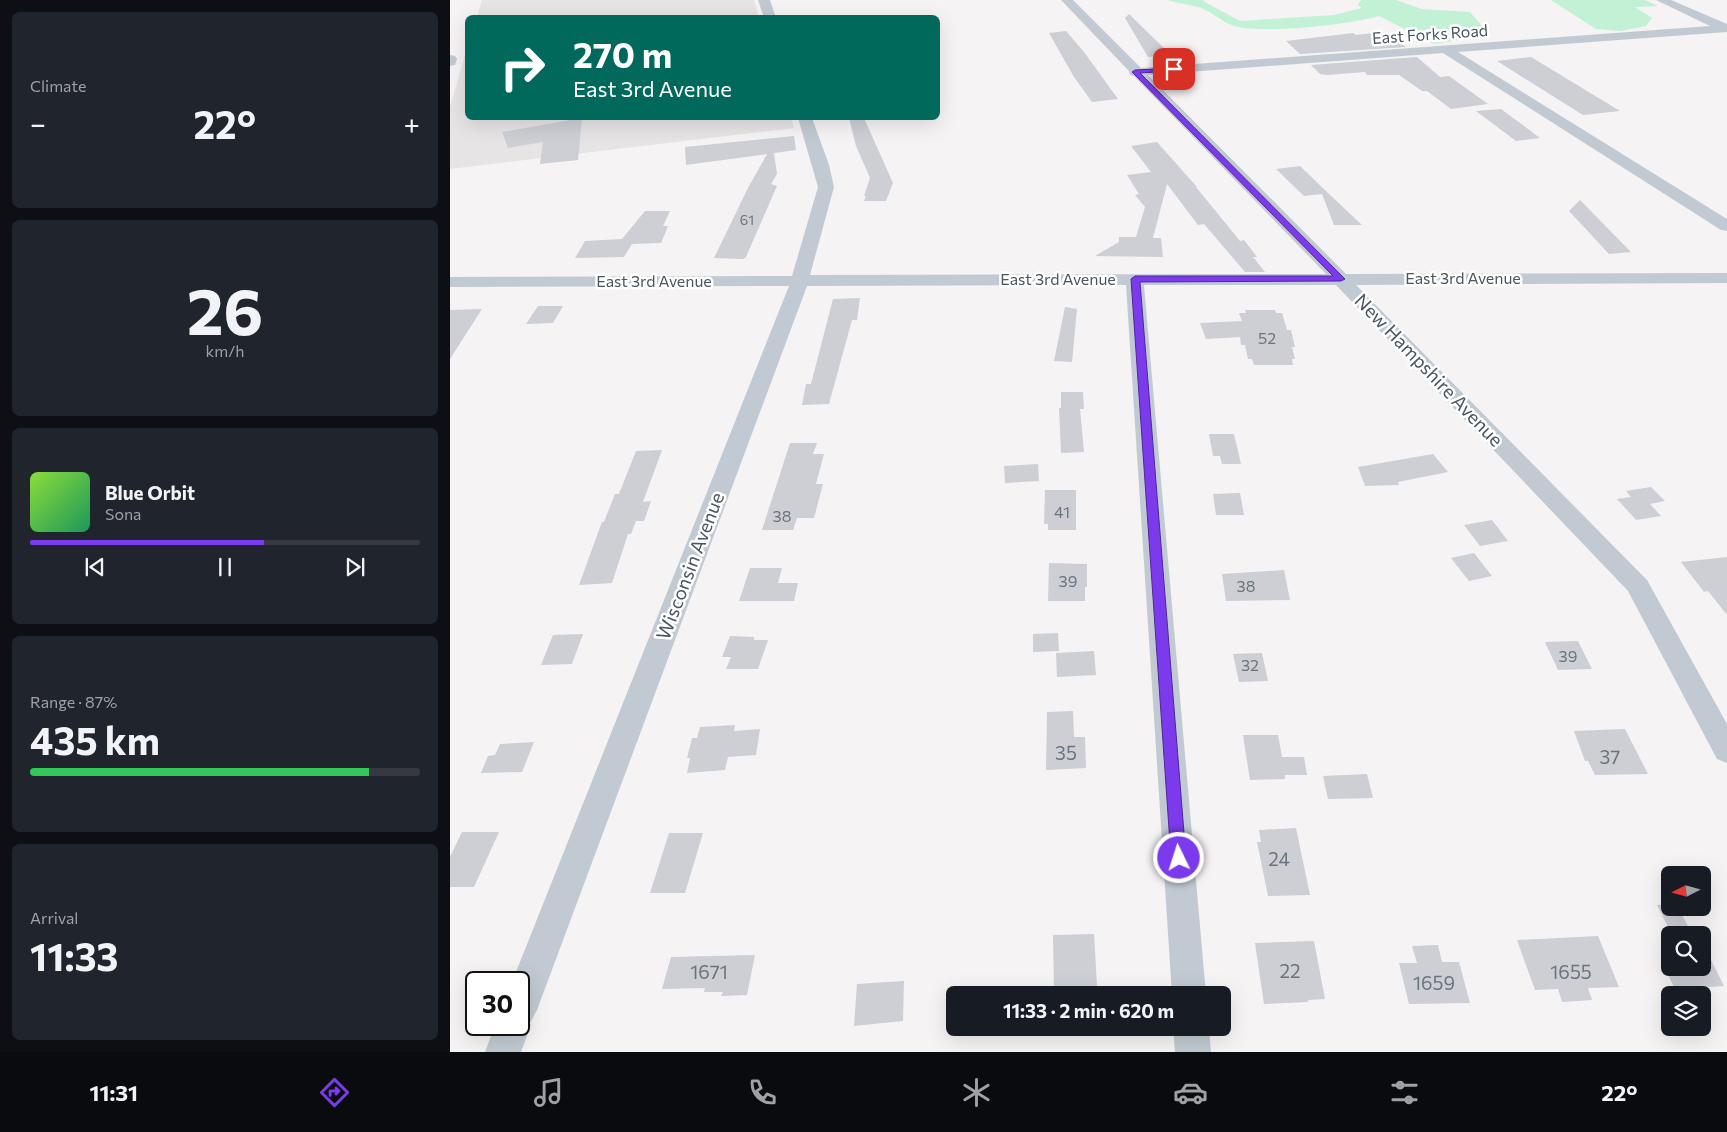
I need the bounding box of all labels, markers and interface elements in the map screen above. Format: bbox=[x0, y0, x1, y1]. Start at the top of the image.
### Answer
street label: East Forks Road bbox=[1371, 20, 1488, 47]
text: 270 m bbox=[573, 32, 672, 75]
icon: right bbox=[490, 35, 555, 100]
pin bbox=[1153, 48, 1195, 90]
icon: arrive bbox=[1160, 55, 1188, 83]
text: East 3rd Avenue bbox=[573, 75, 732, 102]
text: Climate bbox=[30, 76, 86, 95]
text: 22° bbox=[193, 100, 256, 147]
text: − bbox=[30, 106, 46, 140]
text: + bbox=[404, 106, 420, 140]
house number: 61 bbox=[740, 211, 754, 228]
street label: East 3rd Avenue bbox=[1405, 268, 1521, 287]
text: 26 bbox=[187, 269, 263, 348]
street label: East 3rd Avenue bbox=[1000, 269, 1116, 288]
street label: East 3rd Avenue bbox=[596, 271, 712, 290]
street label: New Hampshire Avenue bbox=[1350, 288, 1508, 451]
house number: 52 bbox=[1258, 328, 1276, 347]
text: km/h bbox=[206, 341, 244, 360]
text: Blue Orbit bbox=[105, 481, 195, 504]
street label: Wisconsin Avenue bbox=[651, 489, 728, 643]
house number: 41 bbox=[1054, 502, 1070, 521]
text: Sona bbox=[105, 504, 141, 523]
house number: 38 bbox=[773, 506, 791, 525]
icon: previous bbox=[81, 553, 109, 581]
icon: pause bbox=[211, 553, 239, 581]
icon: next bbox=[341, 553, 369, 581]
house number: 39 bbox=[1059, 571, 1077, 590]
house number: 38 bbox=[1237, 576, 1255, 595]
house number: 39 bbox=[1559, 646, 1577, 665]
house number: 32 bbox=[1241, 655, 1259, 674]
text: Range · 87% bbox=[30, 692, 117, 711]
text: 435 km bbox=[30, 716, 160, 763]
house number: 35 bbox=[1055, 741, 1077, 764]
house number: 37 bbox=[1600, 745, 1620, 768]
position arrow bbox=[1152, 831, 1204, 883]
house number: 24 bbox=[1268, 847, 1290, 870]
north arrow bbox=[1661, 866, 1711, 916]
map controls bbox=[1661, 866, 1711, 1036]
text: Arrival bbox=[30, 908, 78, 927]
button: search bbox=[1661, 926, 1711, 976]
text: 11:33 bbox=[30, 932, 118, 979]
house number: 22 bbox=[1279, 959, 1301, 982]
house number: 1671 bbox=[690, 960, 728, 983]
house number: 1655 bbox=[1550, 960, 1592, 983]
speed limit sign: 30 bbox=[465, 971, 530, 1036]
house number: 1659 bbox=[1413, 971, 1455, 994]
button: layers bbox=[1661, 986, 1711, 1036]
text: 11:33 · 2 min · 620 m bbox=[1003, 999, 1174, 1022]
icon: directions bbox=[317, 1075, 352, 1110]
icon: music bbox=[531, 1075, 566, 1110]
icon: phone bbox=[745, 1075, 780, 1110]
icon: climate bbox=[959, 1075, 994, 1110]
icon: car bbox=[1173, 1075, 1208, 1110]
icon: filters bbox=[1387, 1075, 1422, 1110]
text: 11:31 bbox=[90, 1079, 138, 1106]
text: 22° bbox=[1601, 1079, 1637, 1106]

